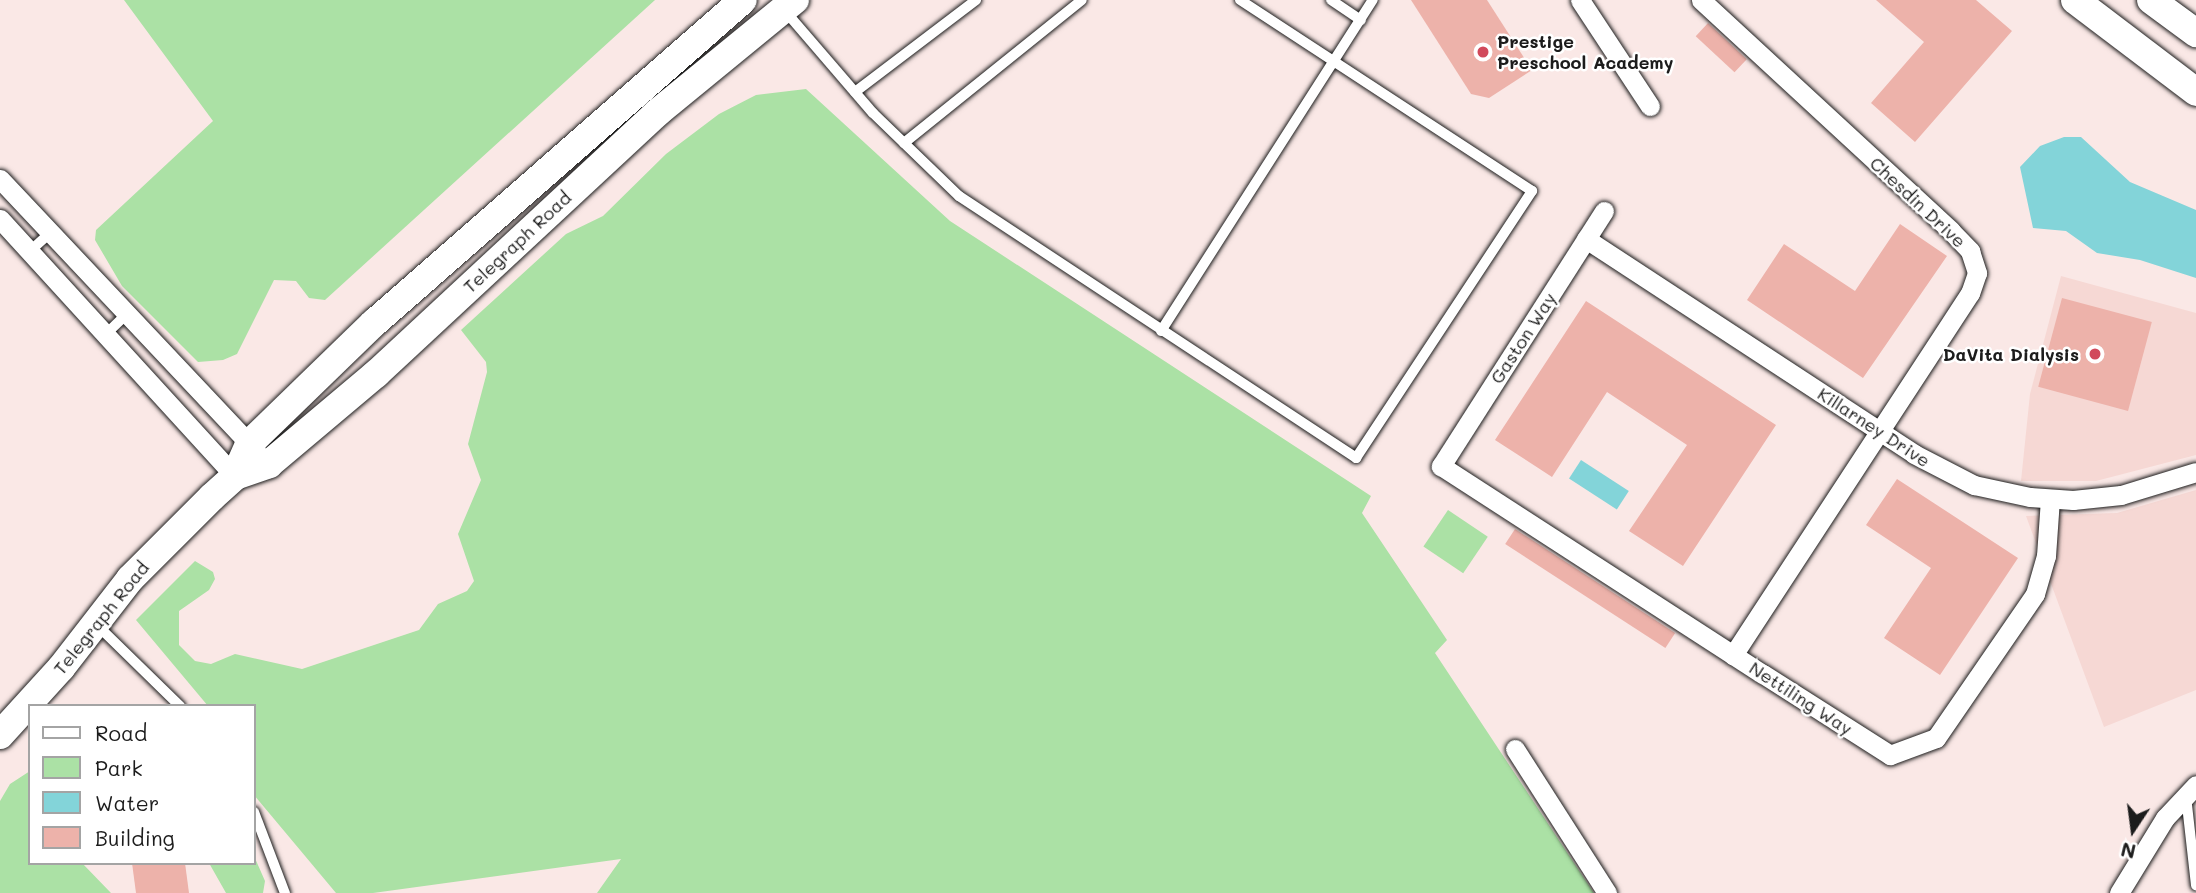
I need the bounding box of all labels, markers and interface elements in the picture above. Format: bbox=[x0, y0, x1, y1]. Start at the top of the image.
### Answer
place label: Prestige Preschool Academy bbox=[1497, 31, 1673, 74]
marker: Prestige Preschool Academy bbox=[1475, 44, 1491, 60]
street label: Chesdin Drive bbox=[1866, 152, 1970, 252]
street label: Telegraph Road bbox=[459, 187, 575, 297]
street label: Gaston Way bbox=[1486, 288, 1560, 388]
place label: DaVita Dialysis bbox=[1943, 343, 2079, 365]
marker: DaVita Dialysis bbox=[2085, 344, 2105, 364]
street label: Killarney Drive bbox=[1814, 383, 1934, 471]
street label: Telegraph Road bbox=[49, 557, 153, 679]
street label: Nettiling Way bbox=[1745, 657, 1857, 739]
legend bbox=[28, 704, 256, 865]
text: Road bbox=[95, 719, 147, 746]
text: Park bbox=[95, 754, 143, 781]
text: Water bbox=[95, 789, 159, 816]
north arrow bbox=[2098, 795, 2168, 865]
text: Building bbox=[95, 824, 175, 851]
text: N bbox=[2118, 837, 2138, 865]

